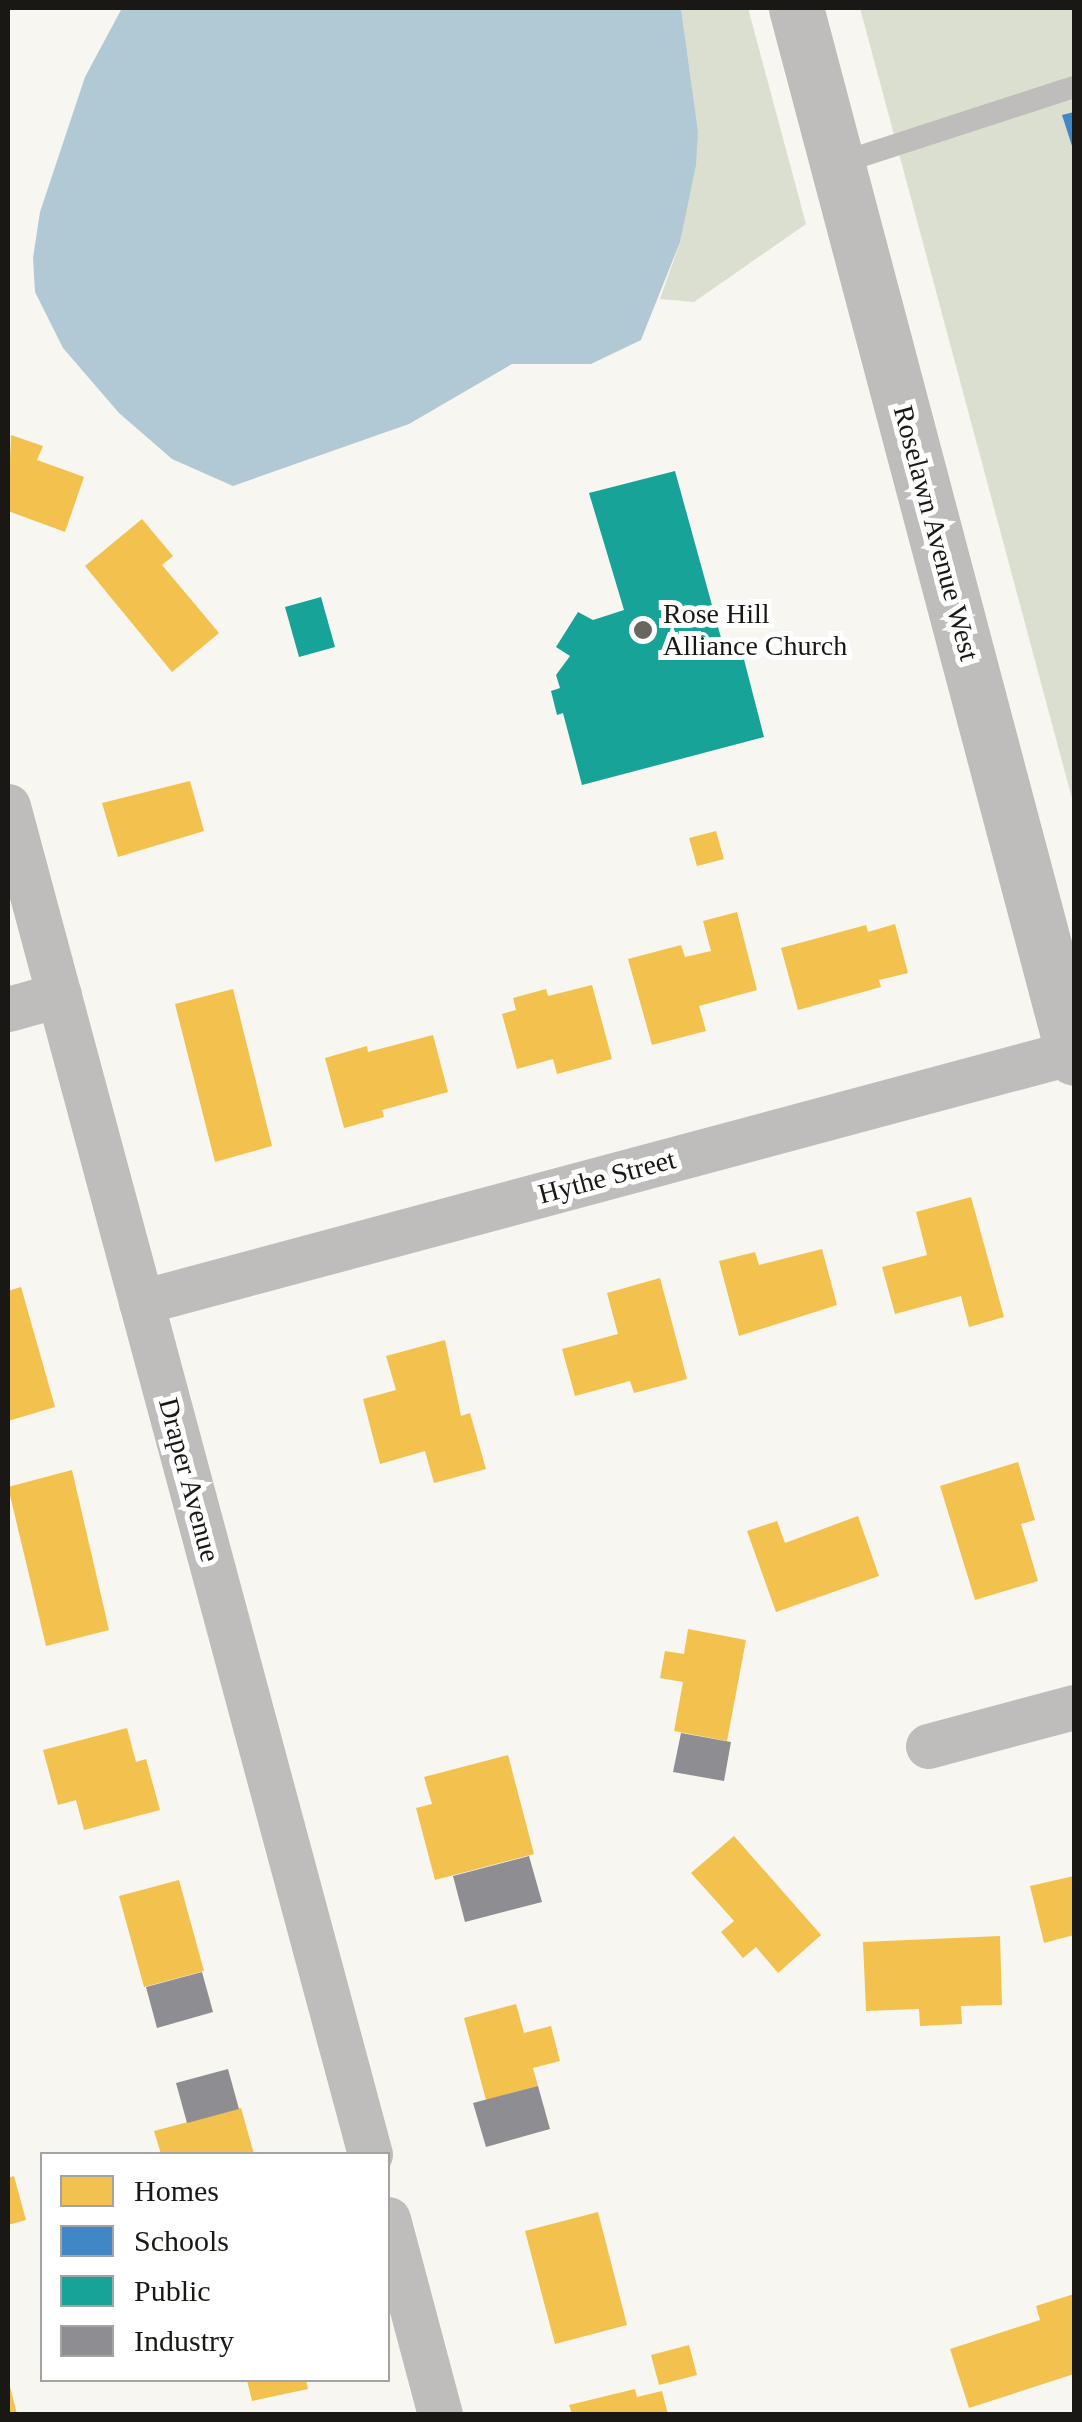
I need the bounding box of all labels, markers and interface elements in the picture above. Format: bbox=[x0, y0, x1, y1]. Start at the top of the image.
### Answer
street label: Roselawn Avenue West bbox=[886, 401, 986, 665]
place label: Rose Hill Alliance Church bbox=[663, 597, 847, 663]
marker: Rose Hill Alliance Church bbox=[632, 619, 654, 641]
street label: Hythe Street bbox=[535, 1143, 679, 1211]
street label: Draper Avenue bbox=[151, 1394, 227, 1566]
legend bbox=[40, 2152, 390, 2382]
text: Homes bbox=[134, 2174, 219, 2207]
text: Schools bbox=[134, 2224, 229, 2257]
text: Public bbox=[134, 2274, 211, 2307]
text: Industry bbox=[134, 2324, 234, 2357]

